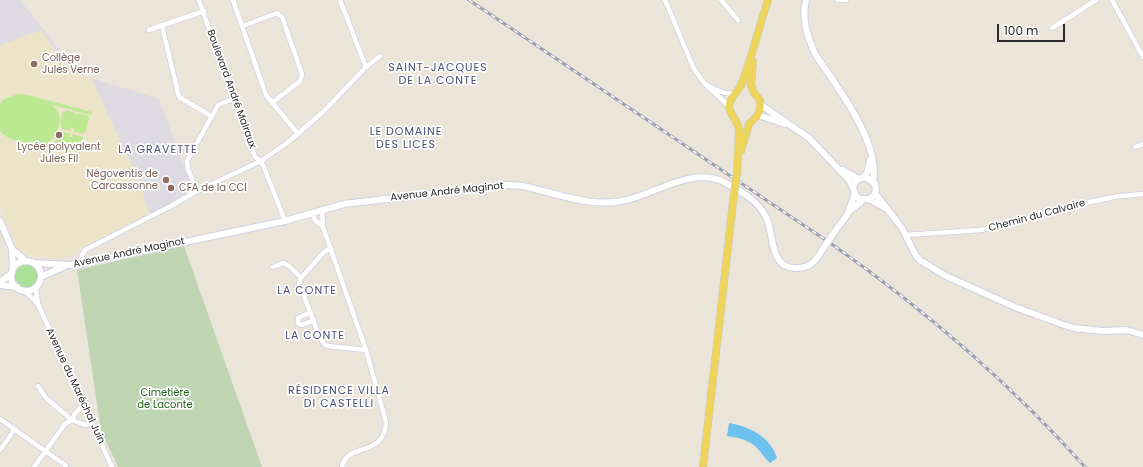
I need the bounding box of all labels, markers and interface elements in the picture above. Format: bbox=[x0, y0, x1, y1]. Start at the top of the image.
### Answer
scale bar bbox=[999, 16, 1067, 42]
text: 100 m bbox=[1004, 22, 1038, 39]
street label: Boulevard André Malraux bbox=[204, 28, 258, 150]
place label: Collège Jules Verne bbox=[42, 52, 100, 76]
marker: Collège Jules Verne bbox=[29, 59, 39, 69]
district label: SAINT-JACQUES DE LA CONTE bbox=[388, 61, 488, 87]
district label: LE DOMAINE DES LICES bbox=[370, 125, 442, 151]
marker: Lycée polyvalent Jules Fil bbox=[54, 130, 64, 140]
place label: Lycée polyvalent Jules Fil bbox=[17, 141, 101, 164]
district label: LA GRAVETTE bbox=[118, 143, 198, 157]
place label: Négoventis de Carcassonne bbox=[86, 168, 158, 192]
marker: Négoventis de Carcassonne bbox=[161, 175, 171, 185]
street label: Avenue André Maginot bbox=[390, 180, 504, 204]
place label: CFA de la CCI bbox=[179, 182, 247, 194]
marker: CFA de la CCI bbox=[166, 183, 176, 193]
street label: Chemin du Calvaire bbox=[987, 197, 1087, 235]
street label: Avenue André Maginot bbox=[72, 235, 186, 271]
district label: LA CONTE bbox=[277, 284, 337, 298]
street label: Avenue du Maréchal Juin bbox=[43, 326, 107, 446]
district label: LA CONTE bbox=[285, 329, 345, 343]
district label: RÉSIDENCE VILLA DI CASTELLI bbox=[288, 384, 390, 410]
park label: Cimetière de Laconte bbox=[137, 387, 193, 410]

